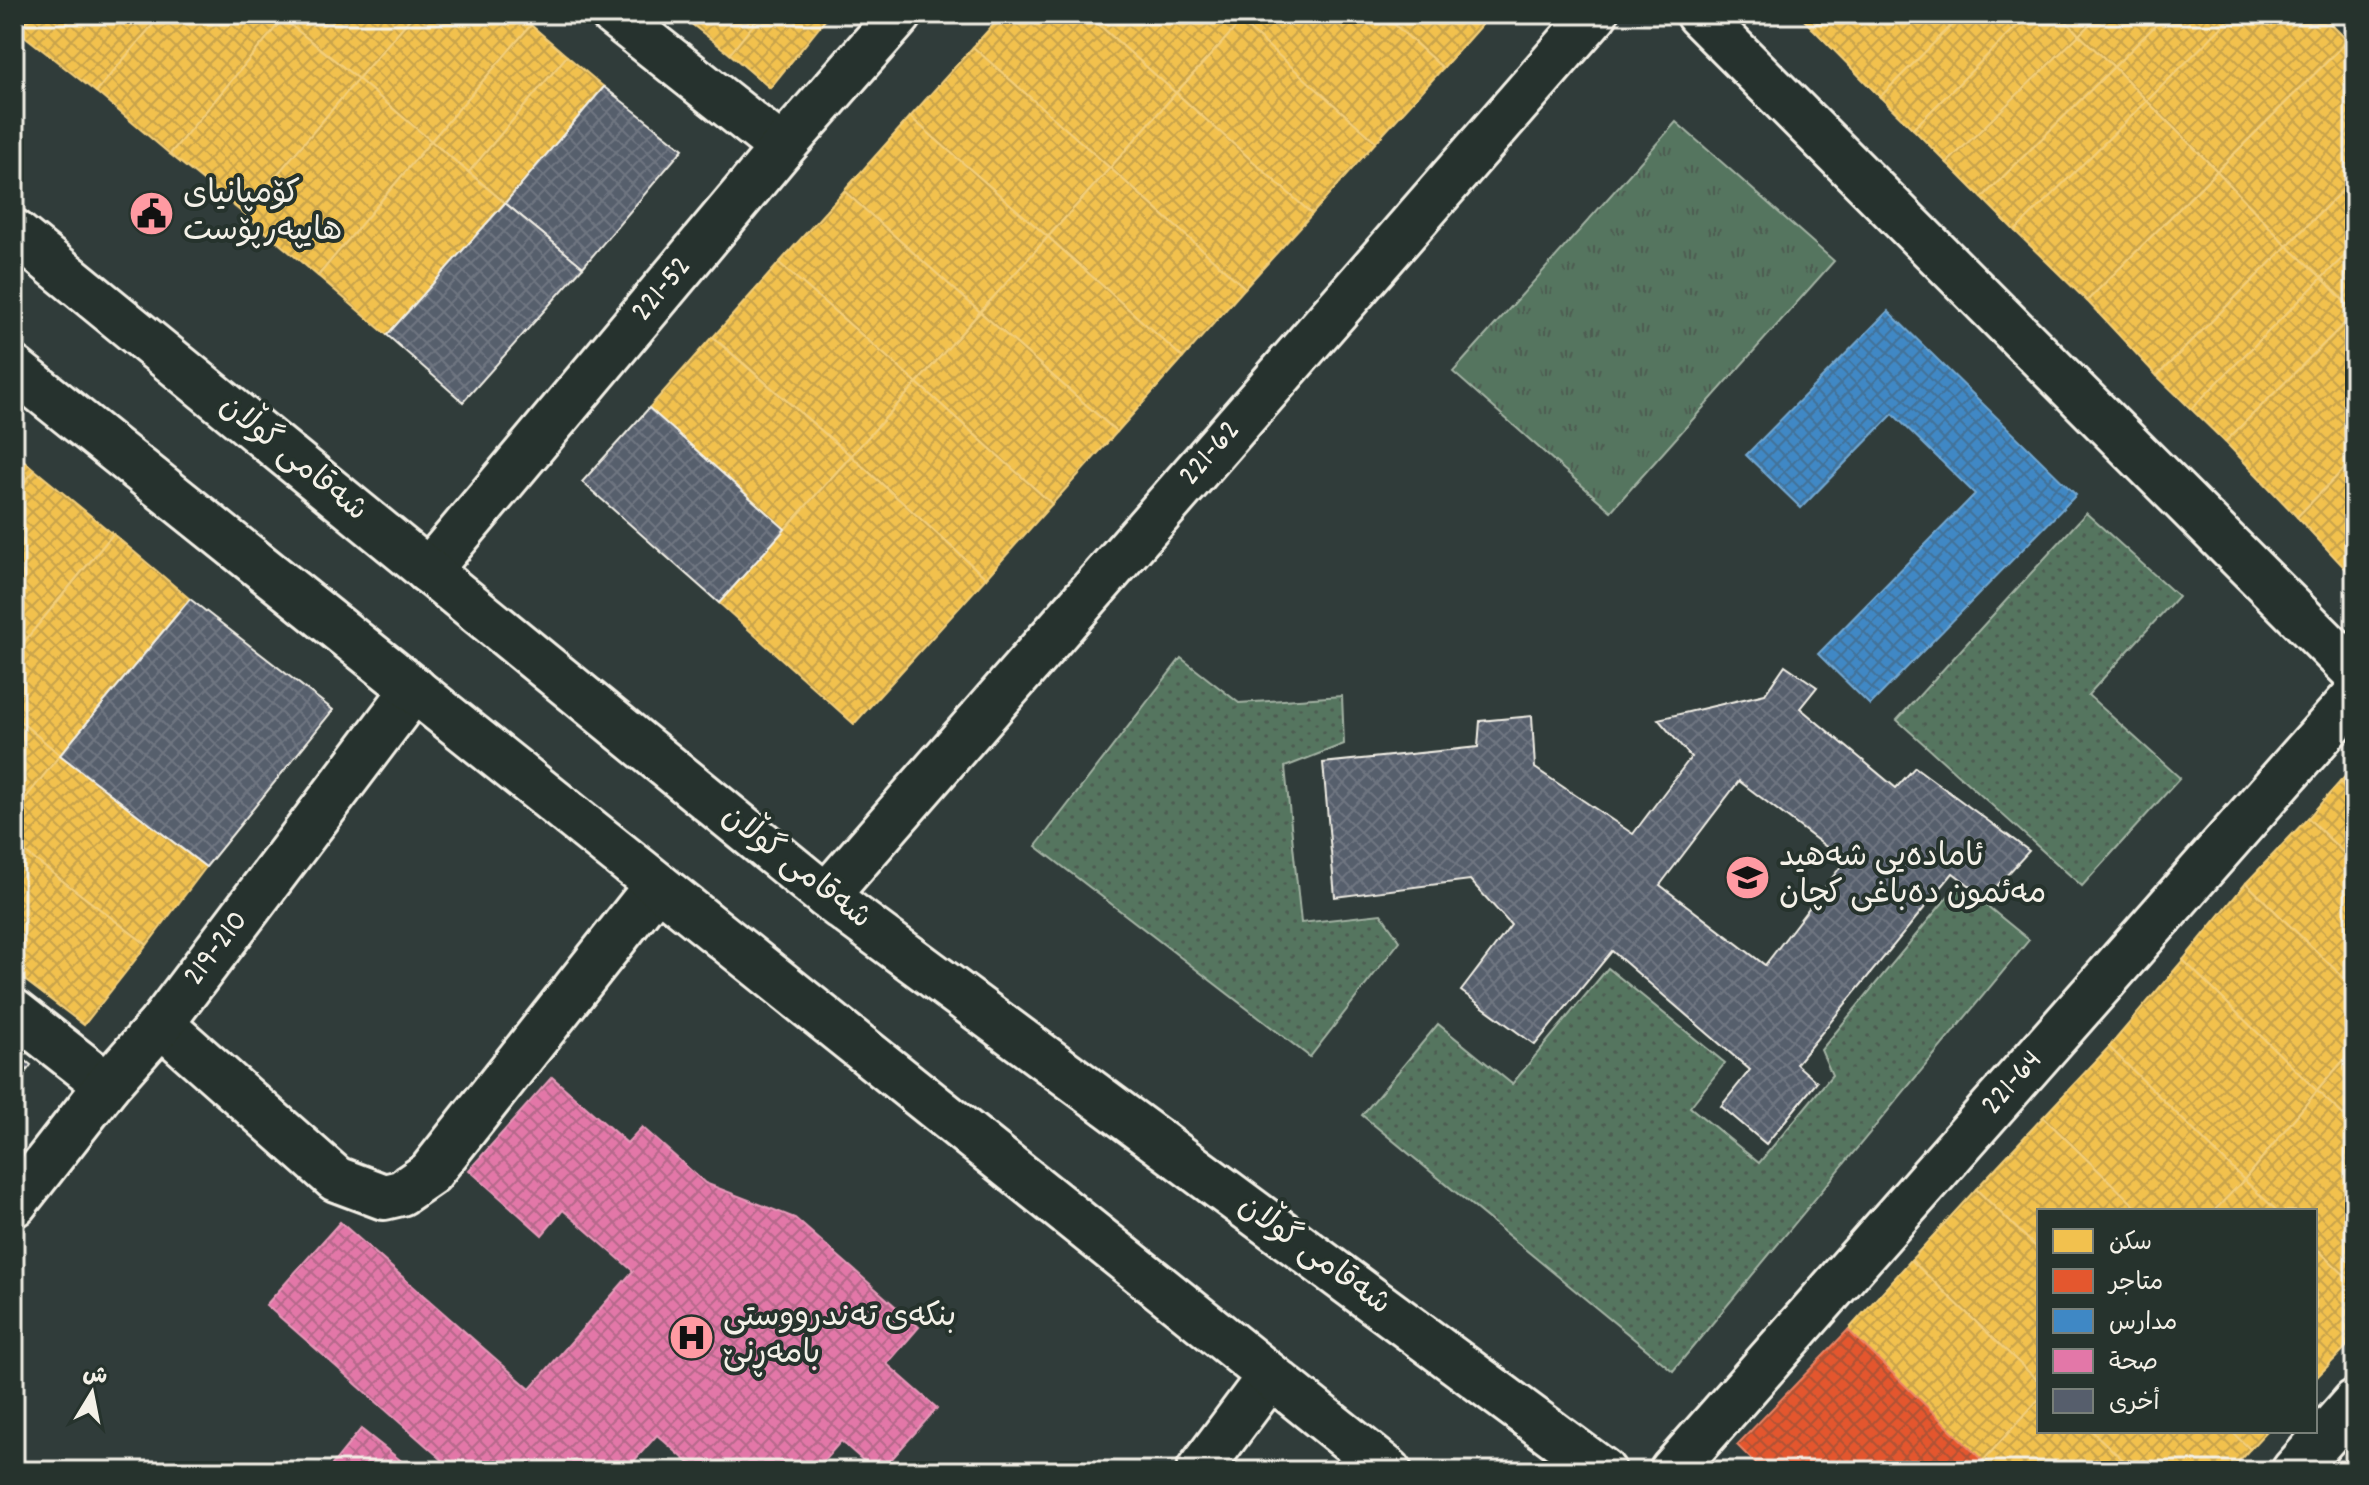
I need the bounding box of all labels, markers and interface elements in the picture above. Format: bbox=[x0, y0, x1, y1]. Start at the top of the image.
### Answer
place label: کۆمپانیای هایپەرپۆست bbox=[183, 173, 342, 256]
public building icon: کۆمپانیای هایپەرپۆست bbox=[128, 190, 176, 238]
street label: 221-52 bbox=[621, 247, 705, 334]
street label: شەقامی گوڵان bbox=[208, 382, 379, 534]
street label: 221-62 bbox=[1169, 411, 1253, 498]
street label: شەقامی گوڵان bbox=[710, 792, 883, 942]
place label: ئامادەیی شەهید مەئمون دەباغی کچان bbox=[1779, 836, 2046, 919]
school or university icon: ئامادەیی شەهید مەئمون دەباغی کچان bbox=[1724, 853, 1772, 901]
street label: 219-210 bbox=[173, 902, 261, 997]
street label: 221-64 bbox=[1971, 1041, 2055, 1127]
street label: شەقامی گوڵان bbox=[1227, 1182, 1402, 1328]
legend bbox=[2037, 1209, 2317, 1433]
text: سكن bbox=[2109, 1227, 2152, 1261]
text: متاجر bbox=[2107, 1267, 2163, 1301]
place label: بنکەی تەندرووستی بامەڕنێ bbox=[723, 1296, 956, 1379]
text: مدارس bbox=[2109, 1307, 2177, 1341]
hospital icon: بنکەی تەندرووستی بامەڕنێ bbox=[668, 1313, 716, 1361]
text: صحة bbox=[2109, 1347, 2158, 1381]
north arrow bbox=[52, 1353, 132, 1433]
text: ش bbox=[80, 1359, 109, 1394]
text: أخرى bbox=[2109, 1386, 2160, 1421]

